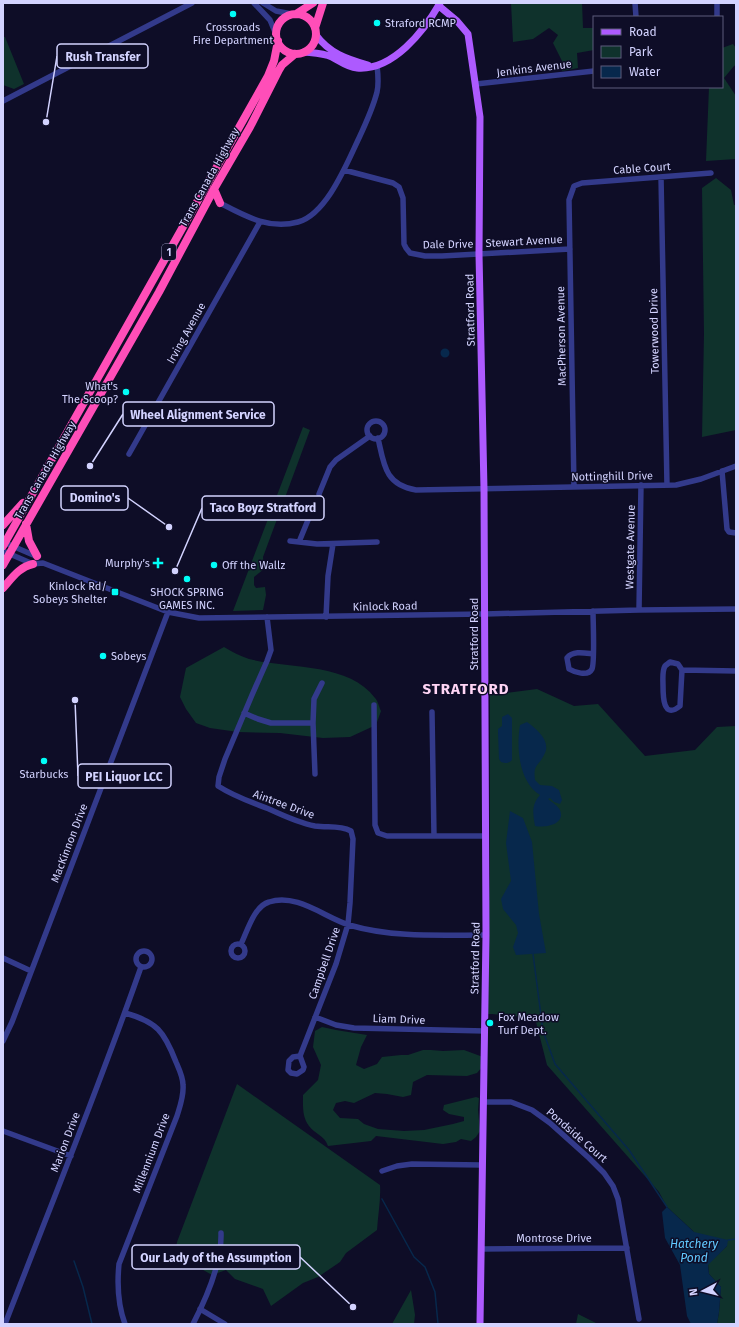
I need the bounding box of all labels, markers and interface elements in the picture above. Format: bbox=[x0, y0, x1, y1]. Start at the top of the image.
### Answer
marker: Crossroads Fire Department bbox=[228, 9, 238, 19]
legend bbox=[593, 16, 723, 88]
place label: Straford RCMP bbox=[385, 17, 456, 30]
marker: Straford RCMP bbox=[372, 18, 382, 28]
place label: Crossroads Fire Department bbox=[193, 21, 273, 47]
text: Road bbox=[629, 25, 657, 39]
callout: Rush Transfer bbox=[57, 44, 148, 68]
text: Park bbox=[629, 45, 653, 59]
text: Rush Transfer bbox=[65, 50, 141, 64]
street label: Jenkins Avenue bbox=[496, 57, 572, 80]
text: Water bbox=[629, 65, 661, 79]
street label: Trans Canada Highway bbox=[177, 125, 242, 229]
street label: Cable Court bbox=[613, 160, 671, 177]
street label: Stewart Avenue bbox=[485, 233, 563, 250]
street label: Dale Drive bbox=[423, 238, 473, 251]
road number: 1 bbox=[162, 244, 176, 260]
street label: Stratford Road bbox=[463, 274, 478, 346]
street label: MacPherson Avenue bbox=[554, 286, 569, 386]
street label: Towerwood Drive bbox=[647, 288, 662, 374]
street label: Irving Avenue bbox=[164, 301, 209, 366]
place label: What's The Scoop? bbox=[62, 380, 118, 406]
marker: What's The Scoop? bbox=[121, 387, 131, 397]
callout: Wheel Alignment Service bbox=[123, 402, 274, 426]
text: Wheel Alignment Service bbox=[130, 408, 266, 422]
street label: Trans Canada Highway bbox=[12, 418, 79, 522]
street label: Nottinghill Drive bbox=[571, 469, 653, 484]
callout: Domino's bbox=[61, 486, 128, 510]
text: Domino's bbox=[70, 491, 121, 505]
callout: Taco Boyz Stratford bbox=[202, 496, 324, 520]
text: Taco Boyz Stratford bbox=[210, 501, 316, 515]
street label: Westgate Avenue bbox=[623, 505, 638, 589]
place label: Murphy’s bbox=[105, 557, 150, 570]
marker: Murphy’s bbox=[153, 558, 163, 568]
place label: Off the Wallz bbox=[222, 559, 285, 572]
marker: Off the Wallz bbox=[209, 560, 219, 570]
marker: SHOCK SPRING GAMES INC. bbox=[182, 574, 192, 584]
place label: Kinlock Rd/ Sobeys Shelter bbox=[33, 580, 108, 606]
place label: SHOCK SPRING GAMES INC. bbox=[150, 586, 224, 612]
marker: Kinlock Rd/ Sobeys Shelter bbox=[110, 587, 120, 597]
street label: Stratford Road bbox=[468, 598, 481, 670]
street label: Kinlock Road bbox=[353, 599, 418, 614]
place label: Sobeys bbox=[111, 650, 146, 663]
marker: Sobeys bbox=[98, 651, 108, 661]
district label: STRATFORD bbox=[422, 680, 510, 698]
marker: Starbucks bbox=[39, 756, 49, 766]
callout: PEI Liquor LCC bbox=[78, 764, 171, 788]
place label: Starbucks bbox=[19, 768, 69, 781]
text: PEI Liquor LCC bbox=[85, 770, 163, 784]
street label: Aintree Drive bbox=[251, 787, 316, 822]
street label: MacKinnon Drive bbox=[48, 802, 91, 885]
street label: Stratford Road bbox=[468, 922, 483, 994]
street label: Campbell Drive bbox=[306, 925, 343, 1001]
place label: Fox Meadow Turf Dept. bbox=[498, 1011, 559, 1037]
street label: Liam Drive bbox=[372, 1012, 426, 1027]
marker: Fox Meadow Turf Dept. bbox=[485, 1018, 495, 1028]
street label: Pondside Court bbox=[544, 1105, 610, 1165]
street label: Marion Drive bbox=[48, 1110, 83, 1174]
street label: Millennium Drive bbox=[130, 1111, 173, 1195]
street label: Montrose Drive bbox=[516, 1232, 592, 1245]
water label: Hatchery Pond bbox=[670, 1237, 719, 1265]
callout: Our Lady of the Assumption bbox=[132, 1245, 300, 1269]
text: Our Lady of the Assumption bbox=[140, 1251, 292, 1265]
north arrow bbox=[683, 1271, 723, 1311]
text: N bbox=[687, 1288, 700, 1297]

